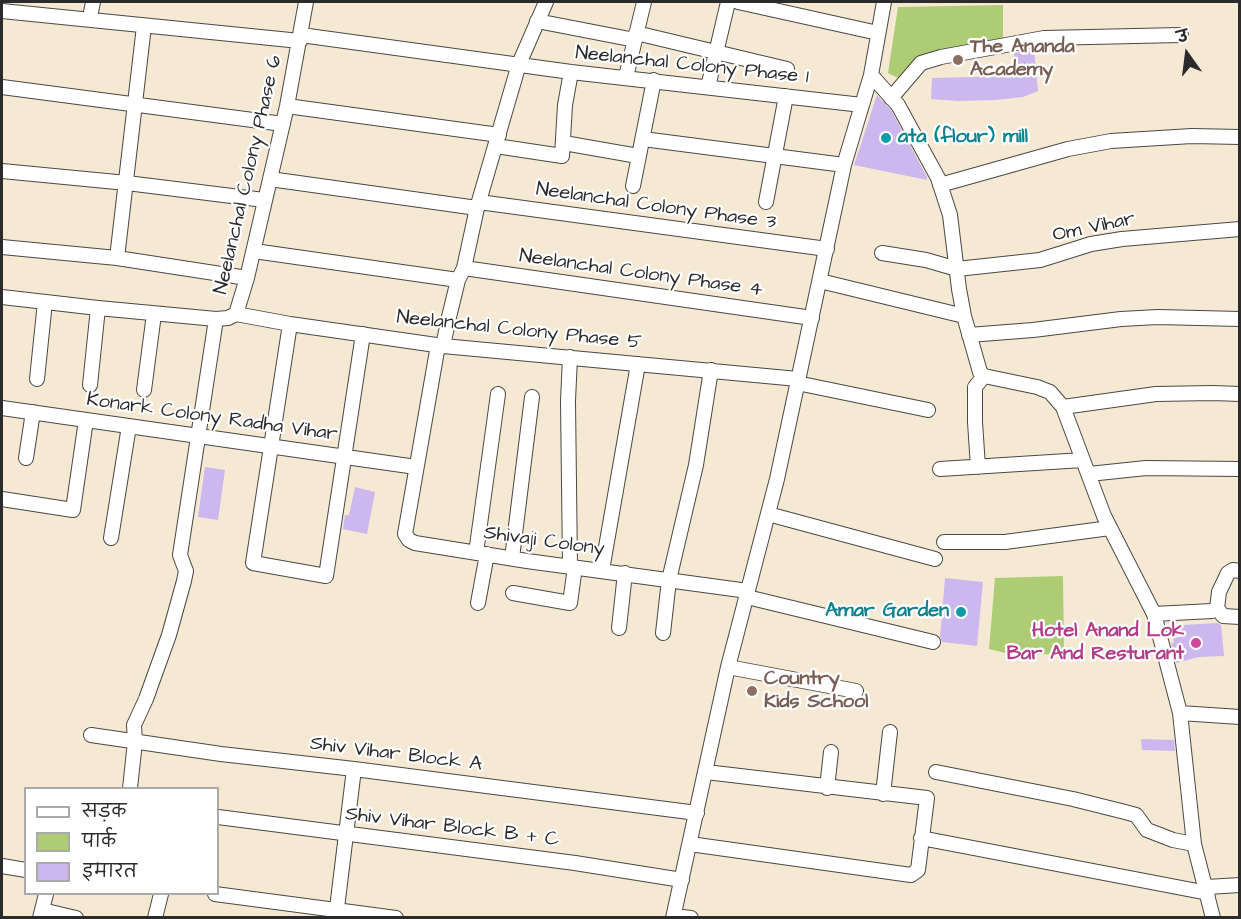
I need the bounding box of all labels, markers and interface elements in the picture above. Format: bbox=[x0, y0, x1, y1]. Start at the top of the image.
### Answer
north arrow bbox=[1157, 24, 1217, 84]
text: उ bbox=[1175, 25, 1190, 48]
place label: The Ananda Academy bbox=[970, 36, 1075, 83]
street label: Neelanchal Colony Phase 1 bbox=[574, 42, 810, 90]
street label: Neelanchal Colony Phase 6 bbox=[210, 53, 288, 297]
marker: The Ananda Academy bbox=[951, 53, 965, 67]
place label: ata (flour) mill bbox=[898, 126, 1028, 150]
marker: ata (flour) mill bbox=[879, 131, 893, 145]
street label: Neelanchal Colony Phase 3 bbox=[534, 178, 778, 236]
street label: Om Vihar bbox=[1051, 208, 1137, 248]
street label: Neelanchal Colony Phase 4 bbox=[518, 245, 764, 303]
street label: Neelanchal Colony Phase 5 bbox=[395, 306, 643, 356]
street label: Konark Colony Radha Vihar bbox=[85, 389, 339, 447]
street label: Shivaji Colony bbox=[482, 522, 606, 562]
place label: Amar Garden bbox=[825, 600, 949, 624]
marker: Amar Garden bbox=[954, 605, 968, 619]
place label: Hotel Anand Lok Bar And Resturant bbox=[1007, 620, 1184, 667]
marker: Hotel Anand Lok Bar And Resturant bbox=[1189, 636, 1203, 650]
place label: Country Kids School bbox=[764, 668, 868, 715]
marker: Country Kids School bbox=[745, 684, 759, 698]
street label: Shiv Vihar Block A bbox=[309, 733, 483, 777]
legend bbox=[24, 787, 219, 895]
text: सड़क bbox=[82, 799, 126, 824]
street label: Shiv Vihar Block B + C bbox=[344, 803, 560, 853]
text: पार्क bbox=[82, 829, 116, 854]
text: इमारत bbox=[82, 859, 137, 884]

